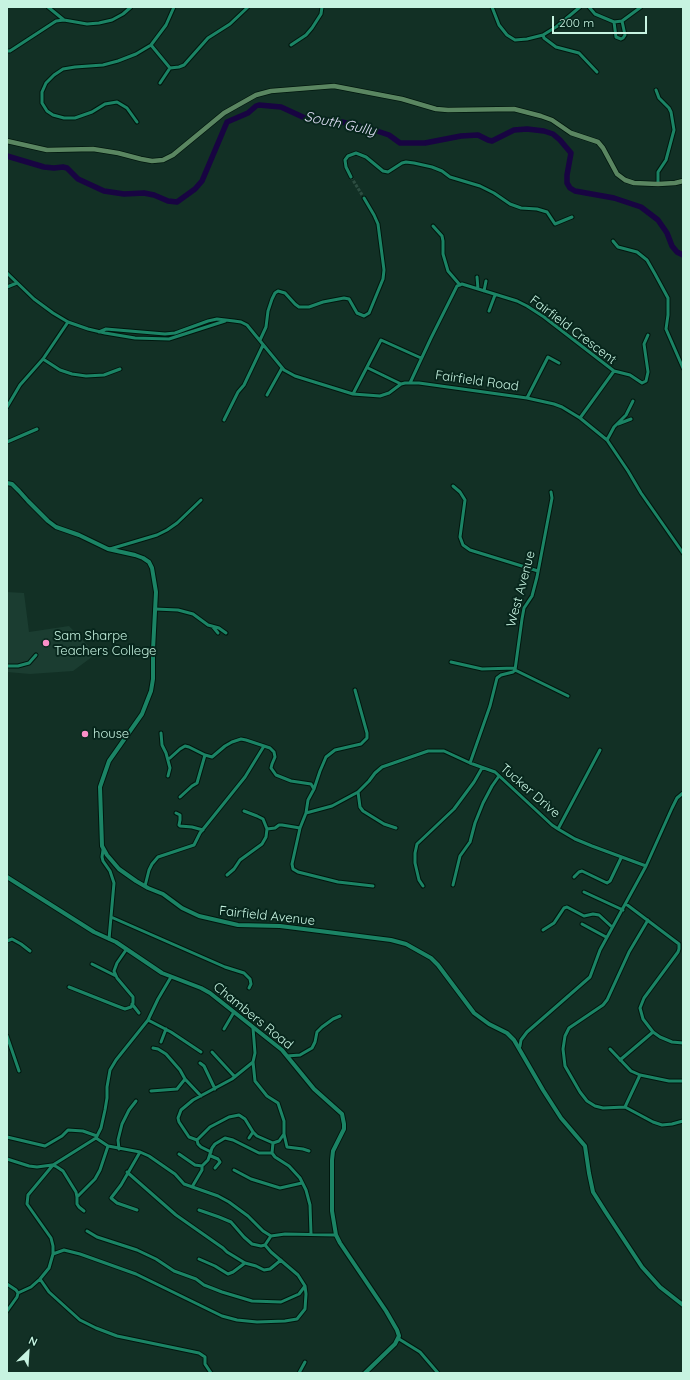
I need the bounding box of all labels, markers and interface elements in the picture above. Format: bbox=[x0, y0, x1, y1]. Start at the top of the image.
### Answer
scale bar bbox=[554, 8, 649, 34]
text: 200 m bbox=[559, 15, 594, 30]
water label: South Gully bbox=[303, 108, 377, 140]
street label: Fairfield Crescent bbox=[527, 292, 619, 368]
street label: Fairfield Road bbox=[434, 367, 520, 395]
street label: West Avenue bbox=[503, 549, 539, 629]
place label: Sam Sharpe Teachers College bbox=[54, 628, 156, 659]
marker: Sam Sharpe Teachers College bbox=[41, 638, 51, 648]
place label: house bbox=[93, 726, 129, 742]
marker: house bbox=[80, 729, 90, 739]
street label: Tucker Drive bbox=[497, 761, 563, 821]
street label: Fairfield Avenue bbox=[218, 903, 316, 929]
street label: Chambers Road bbox=[210, 979, 296, 1053]
north arrow bbox=[8, 1332, 48, 1372]
text: N bbox=[26, 1333, 40, 1349]

